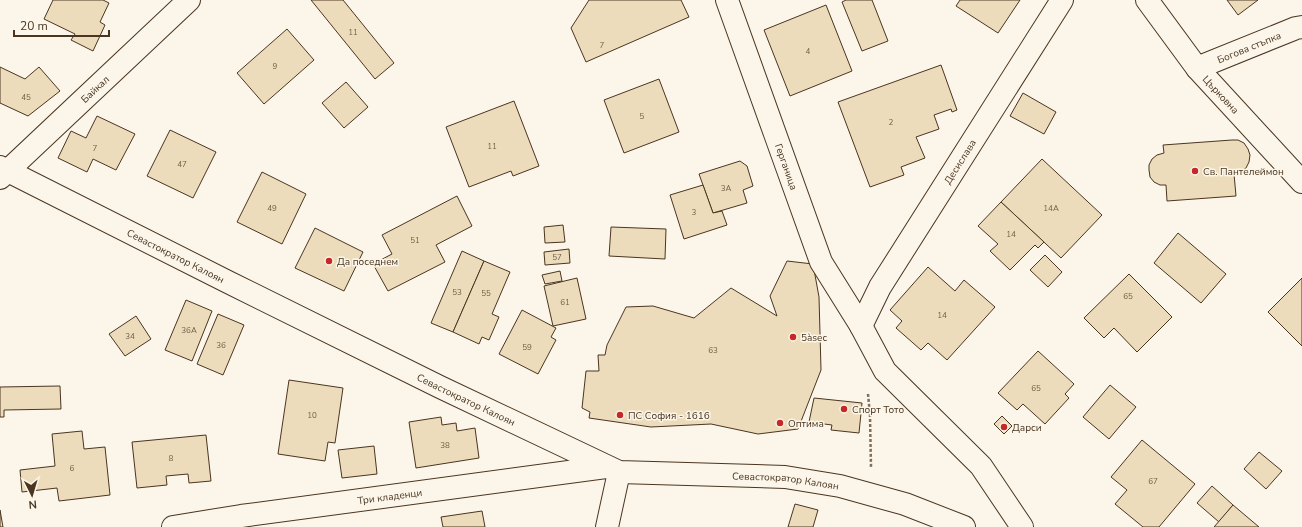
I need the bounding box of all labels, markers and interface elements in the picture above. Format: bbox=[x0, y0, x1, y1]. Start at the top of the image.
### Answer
scale bar bbox=[14, 12, 109, 38]
text: 20 m bbox=[20, 18, 48, 34]
house number: 11 bbox=[348, 27, 358, 38]
street label: Богова стъпка bbox=[1215, 29, 1283, 67]
house number: 7 bbox=[600, 40, 605, 51]
house number: 4 bbox=[806, 46, 811, 57]
house number: 9 bbox=[273, 61, 278, 72]
street label: Байкал bbox=[78, 73, 113, 106]
street label: Църковна bbox=[1199, 73, 1242, 117]
house number: 45 bbox=[21, 92, 31, 103]
house number: 5 bbox=[640, 111, 645, 122]
house number: 2 bbox=[889, 117, 894, 128]
street label: Десислава bbox=[941, 137, 980, 187]
house number: 11 bbox=[487, 141, 497, 152]
street label: Герганица bbox=[771, 142, 801, 192]
house number: 7 bbox=[93, 143, 98, 154]
house number: 47 bbox=[177, 159, 187, 170]
place label: Св. Пантелеймон bbox=[1203, 165, 1284, 179]
marker: Св. Пантелеймон bbox=[1190, 166, 1200, 176]
house number: 3A bbox=[721, 183, 731, 194]
house number: 49 bbox=[267, 203, 277, 214]
house number: 14А bbox=[1043, 203, 1059, 214]
house number: 3 bbox=[692, 207, 697, 218]
street label: Севастократор Калоян bbox=[124, 226, 227, 287]
house number: 14 bbox=[1006, 229, 1016, 240]
house number: 51 bbox=[410, 235, 420, 246]
house number: 57 bbox=[552, 252, 562, 263]
place label: Да поседнем bbox=[337, 255, 398, 269]
marker: Да поседнем bbox=[324, 256, 334, 266]
house number: 53 bbox=[452, 287, 462, 298]
house number: 55 bbox=[481, 288, 491, 299]
house number: 65 bbox=[1123, 291, 1133, 302]
house number: 61 bbox=[560, 297, 570, 308]
house number: 14 bbox=[937, 310, 947, 321]
house number: 36А bbox=[181, 325, 197, 336]
house number: 34 bbox=[125, 331, 135, 342]
place label: 5àsec bbox=[801, 331, 827, 345]
marker: 5àsec bbox=[788, 332, 798, 342]
house number: 36 bbox=[216, 340, 226, 351]
house number: 59 bbox=[522, 342, 532, 353]
house number: 63 bbox=[708, 345, 718, 356]
street label: Севастократор Калоян bbox=[414, 371, 517, 430]
house number: 65 bbox=[1031, 383, 1041, 394]
place label: Спорт Тото bbox=[852, 403, 905, 417]
marker: Спорт Тото bbox=[839, 404, 849, 414]
place label: ПС София - 1616 bbox=[628, 409, 710, 423]
house number: 10 bbox=[307, 410, 317, 421]
marker: ПС София - 1616 bbox=[615, 410, 625, 420]
place label: Оптима bbox=[788, 417, 824, 431]
marker: Оптима bbox=[775, 418, 785, 428]
place label: Дарси bbox=[1012, 421, 1042, 435]
marker: Дарси bbox=[999, 422, 1009, 432]
house number: 38 bbox=[440, 440, 450, 451]
house number: 8 bbox=[169, 453, 174, 464]
house number: 6 bbox=[70, 463, 75, 474]
street label: Севастократор Калоян bbox=[732, 469, 840, 494]
north arrow bbox=[12, 475, 52, 515]
house number: 67 bbox=[1148, 476, 1158, 487]
street label: Три кладенци bbox=[357, 486, 423, 508]
text: N bbox=[28, 497, 38, 512]

